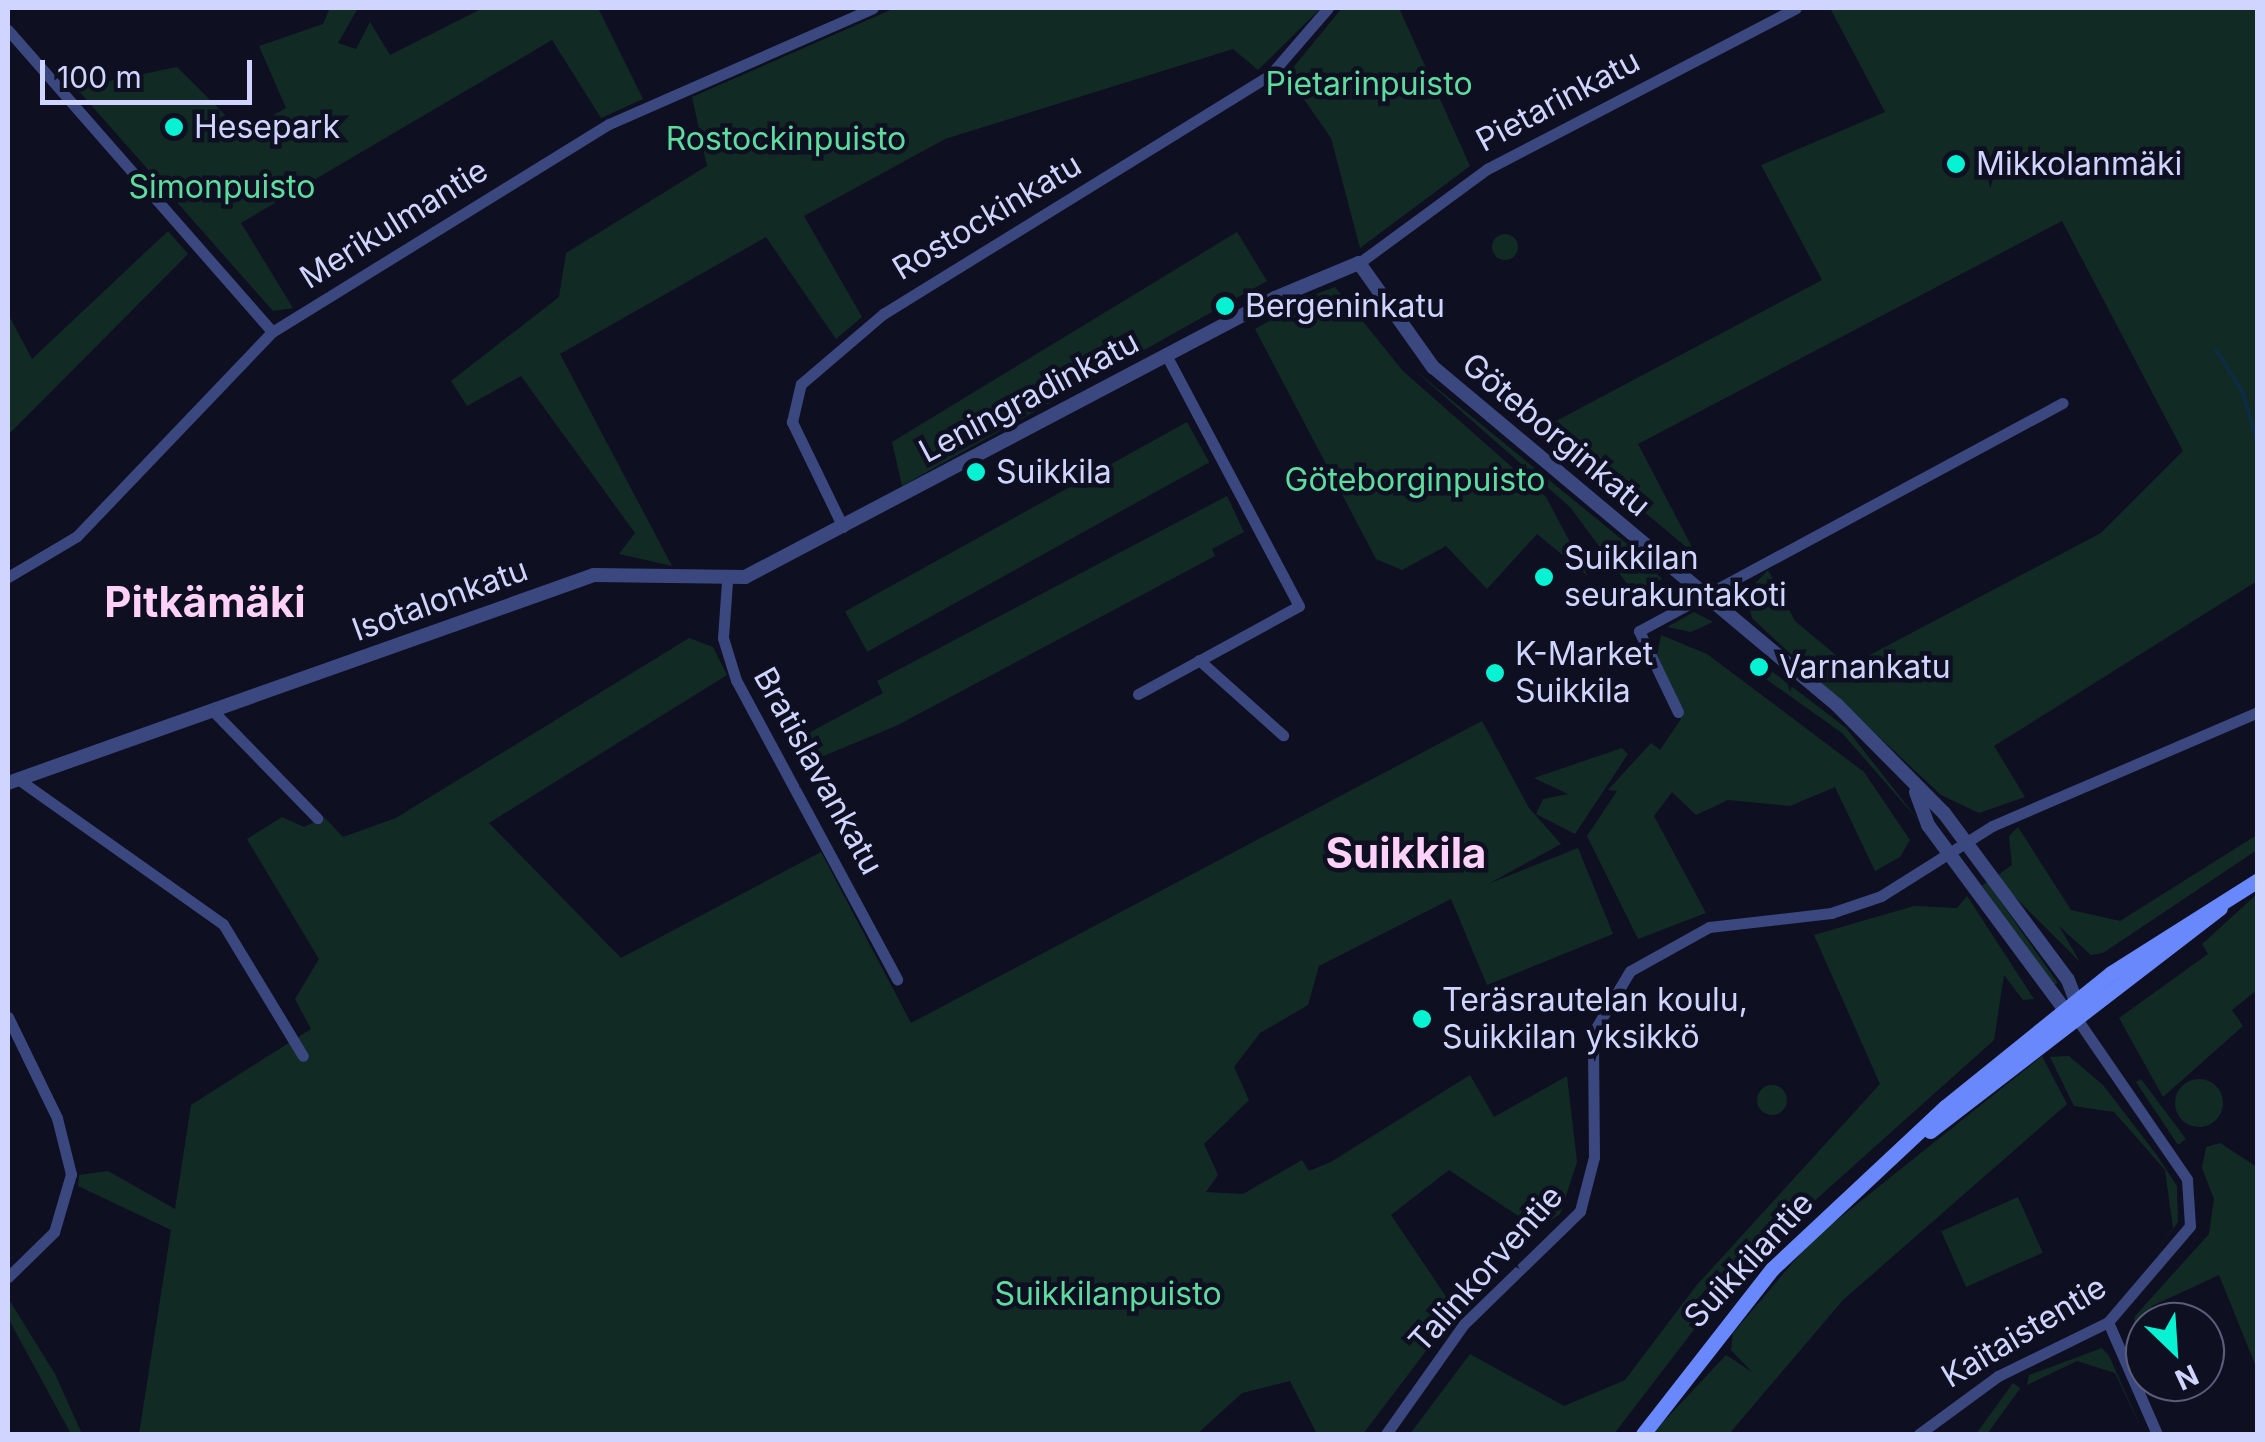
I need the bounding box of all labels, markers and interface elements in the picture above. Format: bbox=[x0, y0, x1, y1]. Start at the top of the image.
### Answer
scale bar bbox=[45, 40, 258, 102]
street label: Pietarinkatu bbox=[1470, 42, 1646, 160]
text: 100 m bbox=[57, 59, 142, 95]
park label: Pietarinpuisto bbox=[1265, 65, 1473, 103]
place label: Hesepark bbox=[194, 108, 340, 146]
marker: Hesepark bbox=[163, 116, 185, 138]
park label: Rostockinpuisto bbox=[666, 120, 906, 158]
place label: Mikkolanmäki bbox=[1976, 145, 2182, 183]
street label: Rostockinkatu bbox=[886, 146, 1088, 288]
street label: Merikulmantie bbox=[293, 151, 495, 297]
marker: Mikkolanmäki bbox=[1945, 153, 1967, 175]
park label: Simonpuisto bbox=[129, 168, 315, 206]
place label: Bergeninkatu bbox=[1245, 287, 1445, 325]
marker: Bergeninkatu bbox=[1214, 295, 1236, 317]
street label: Leningradinkatu bbox=[913, 323, 1145, 471]
street label: Göteborginkatu bbox=[1454, 345, 1658, 525]
place label: Suikkila bbox=[996, 453, 1112, 491]
marker: Suikkila bbox=[965, 461, 987, 483]
park label: Göteborginpuisto bbox=[1285, 461, 1545, 499]
place label: Suikkilan seurakuntakoti bbox=[1564, 540, 1787, 615]
street label: Isotalonkatu bbox=[347, 550, 533, 650]
marker: Suikkilan seurakuntakoti bbox=[1533, 566, 1555, 588]
district label: Pitkämäki bbox=[104, 577, 306, 627]
place label: K-Market Suikkila bbox=[1515, 636, 1653, 711]
place label: Varnankatu bbox=[1779, 648, 1951, 686]
marker: Varnankatu bbox=[1748, 656, 1770, 678]
street label: Bratislavankatu bbox=[745, 661, 891, 881]
marker: K-Market Suikkila bbox=[1484, 662, 1506, 684]
district label: Suikkila bbox=[1326, 828, 1486, 878]
place label: Teräsrautelan koulu, Suikkilan yksikkö bbox=[1442, 982, 1748, 1057]
marker: Teräsrautelan koulu, Suikkilan yksikkö bbox=[1411, 1008, 1433, 1030]
street label: Talinkorventie bbox=[1401, 1178, 1571, 1360]
street label: Suikkilantie bbox=[1676, 1184, 1822, 1336]
street label: Kaitaistentie bbox=[1935, 1268, 2113, 1396]
park label: Suikkilanpuisto bbox=[994, 1275, 1222, 1313]
north arrow bbox=[2125, 1302, 2225, 1402]
text: N bbox=[2170, 1357, 2204, 1397]

